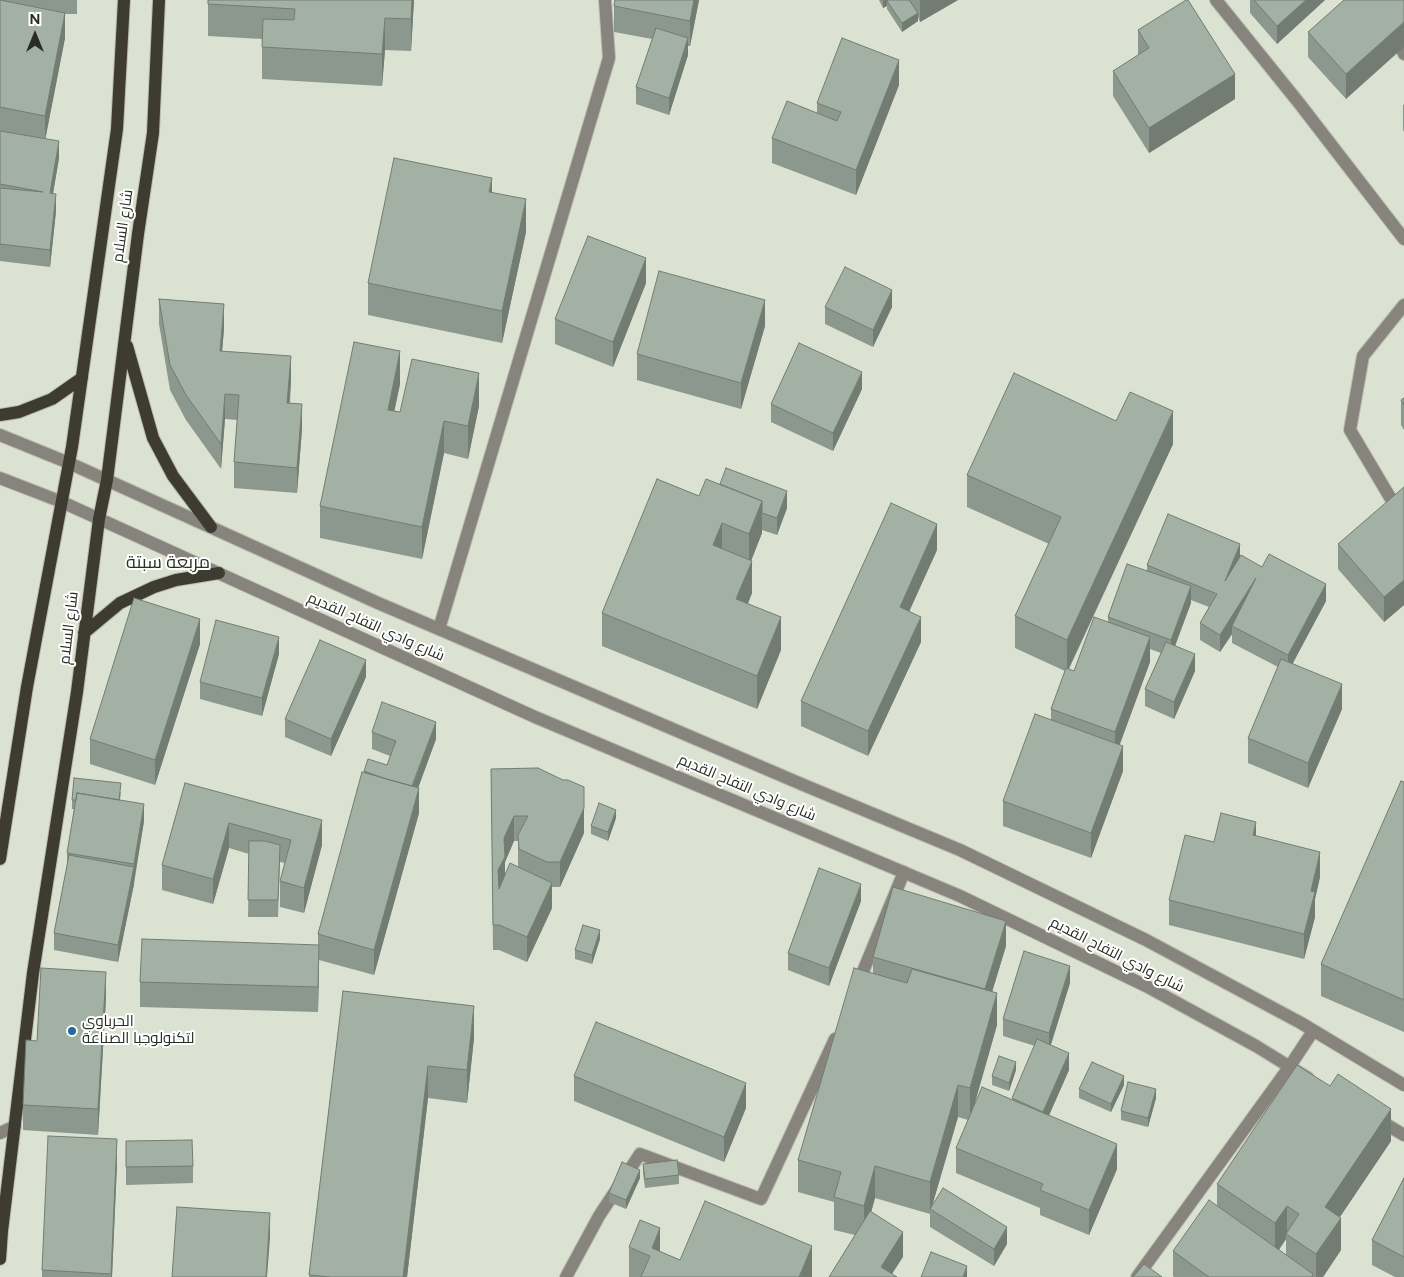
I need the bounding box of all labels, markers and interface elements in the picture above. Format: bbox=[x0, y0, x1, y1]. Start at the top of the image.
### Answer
north arrow bbox=[10, 10, 60, 60]
text: N bbox=[30, 11, 40, 28]
street label: شارع السلام bbox=[109, 188, 137, 264]
district label: مربعة سبتة bbox=[126, 552, 210, 574]
street label: شارع وادي التفاح القديم bbox=[305, 589, 447, 665]
street label: شارع السلام bbox=[56, 591, 82, 665]
street label: شارع وادي التفاح القديم bbox=[675, 751, 819, 825]
street label: شارع وادي التفاح القديم bbox=[1047, 913, 1187, 997]
place label: الحرباوي لتكنولوجبا الصناعة bbox=[82, 1013, 194, 1048]
marker: الحرباوي لتكنولوجبا الصناعة bbox=[66, 1025, 78, 1037]

